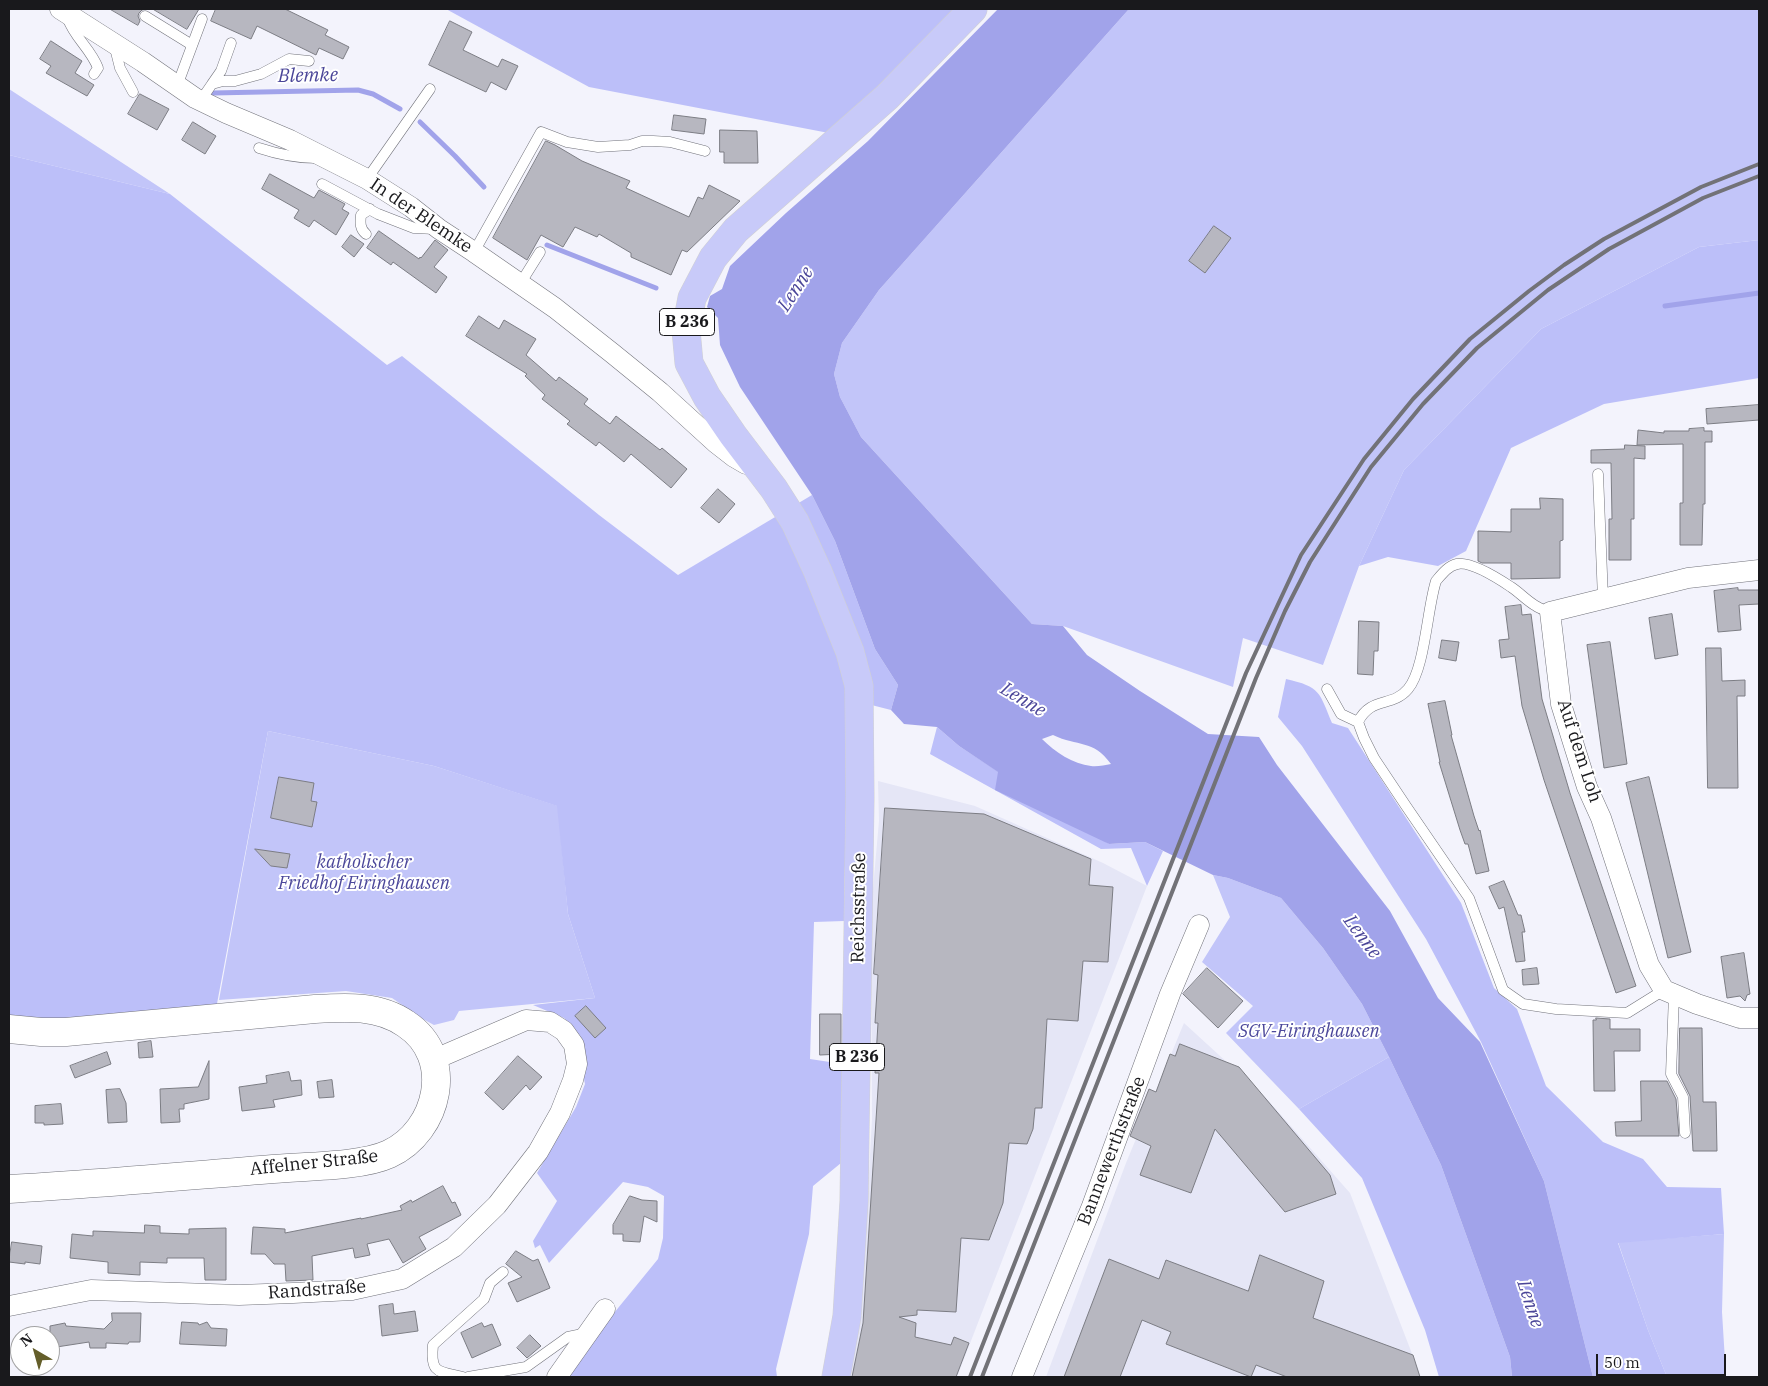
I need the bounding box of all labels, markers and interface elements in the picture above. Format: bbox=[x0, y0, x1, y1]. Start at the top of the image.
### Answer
water label: Blemke bbox=[278, 64, 338, 88]
street label: In der Blemke bbox=[366, 174, 476, 258]
water label: Lenne bbox=[773, 262, 819, 316]
road number: B 236 bbox=[660, 308, 714, 336]
water label: Lenne bbox=[996, 678, 1050, 722]
street label: Auf dem Loh bbox=[1552, 697, 1606, 805]
park label: katholischer Friedhof Eiringhausen bbox=[278, 852, 450, 894]
street label: Reichsstraße bbox=[847, 853, 871, 963]
water label: Lenne bbox=[1338, 911, 1386, 963]
park label: SGV-Eiringhausen bbox=[1238, 1021, 1380, 1043]
road number: B 236 bbox=[830, 1044, 884, 1070]
street label: Bannewerthstraße bbox=[1074, 1073, 1150, 1229]
street label: Affelner Straße bbox=[249, 1146, 379, 1180]
street label: Randstraße bbox=[267, 1276, 367, 1304]
water label: Lenne bbox=[1512, 1277, 1548, 1331]
north arrow bbox=[10, 1326, 60, 1376]
text: N bbox=[16, 1329, 36, 1350]
scale bar bbox=[1598, 1344, 1728, 1376]
text: 50 m bbox=[1604, 1353, 1640, 1372]

